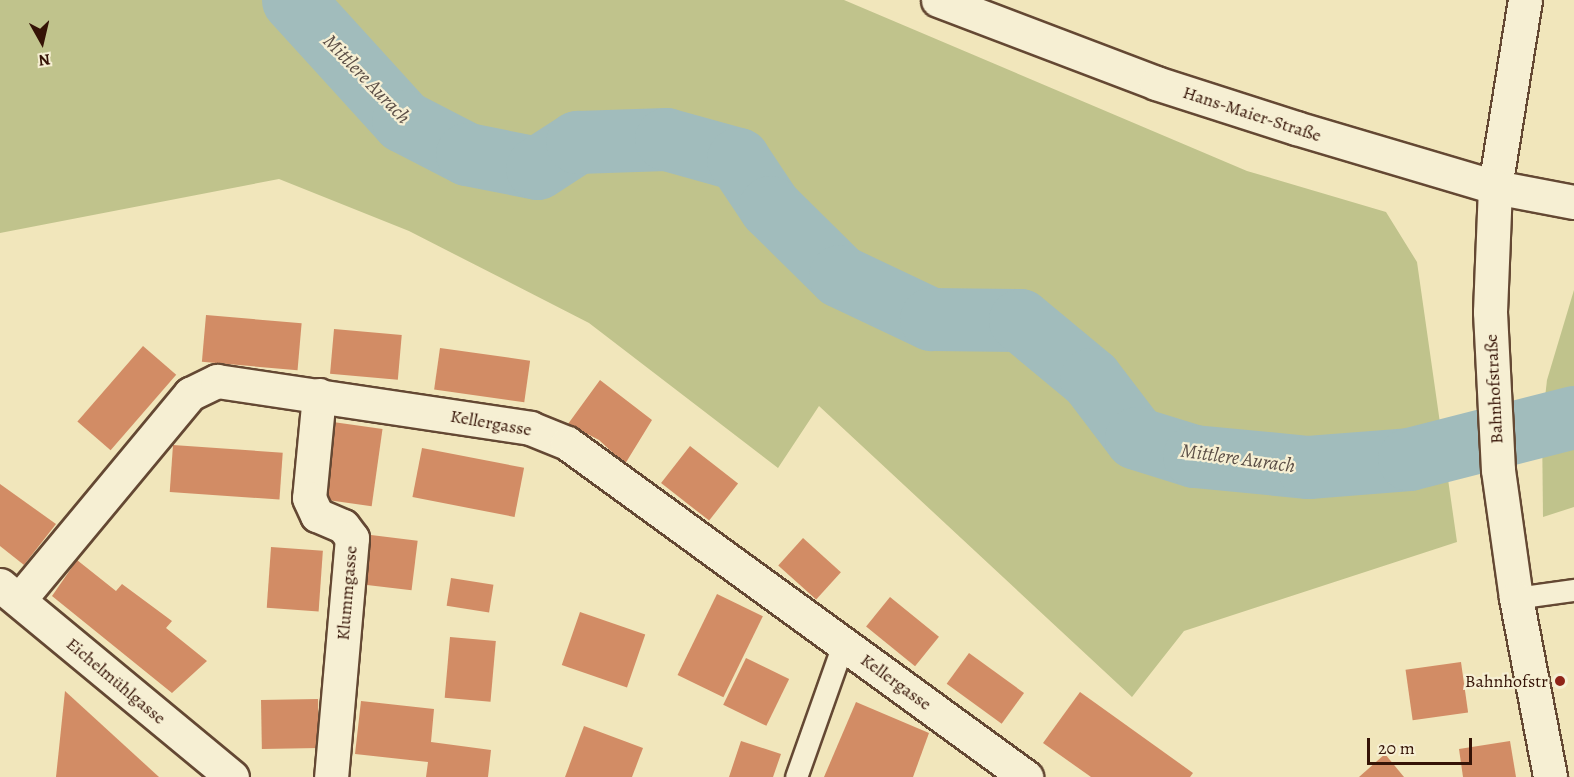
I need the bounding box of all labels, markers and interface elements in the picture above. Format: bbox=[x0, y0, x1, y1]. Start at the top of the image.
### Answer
north arrow bbox=[12, 12, 72, 72]
water label: Mittlere Aurach bbox=[318, 29, 416, 129]
text: N bbox=[37, 48, 52, 72]
street label: Hans-Maier-Straße bbox=[1180, 81, 1324, 147]
street label: Bahnhofstraße bbox=[1480, 333, 1508, 445]
street label: Kellergasse bbox=[449, 405, 533, 441]
water label: Mittlere Aurach bbox=[1179, 438, 1297, 478]
street label: Klummgasse bbox=[332, 545, 362, 641]
street label: Eichelmühlgasse bbox=[62, 633, 170, 729]
street label: Kellergasse bbox=[856, 649, 936, 715]
place label: Bahnhofstr bbox=[1465, 670, 1548, 692]
marker: Bahnhofstr bbox=[1553, 674, 1567, 688]
scale bar bbox=[1370, 726, 1475, 764]
text: 20 m bbox=[1378, 736, 1415, 760]

